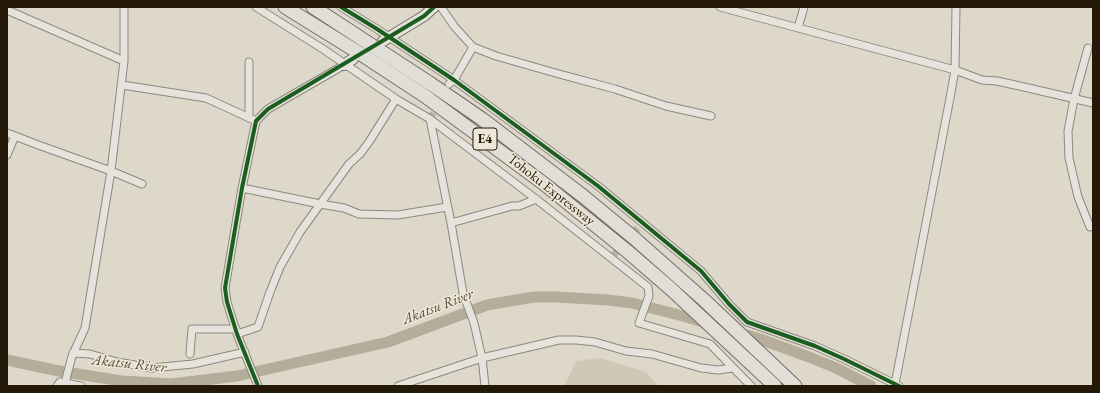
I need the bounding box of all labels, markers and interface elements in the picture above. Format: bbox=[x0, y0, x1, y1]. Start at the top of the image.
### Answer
road number: E4 bbox=[473, 128, 497, 150]
street label: Tohoku Expressway bbox=[504, 151, 598, 229]
water label: Akatsu River bbox=[400, 285, 476, 329]
water label: Akatsu River bbox=[91, 351, 167, 377]

